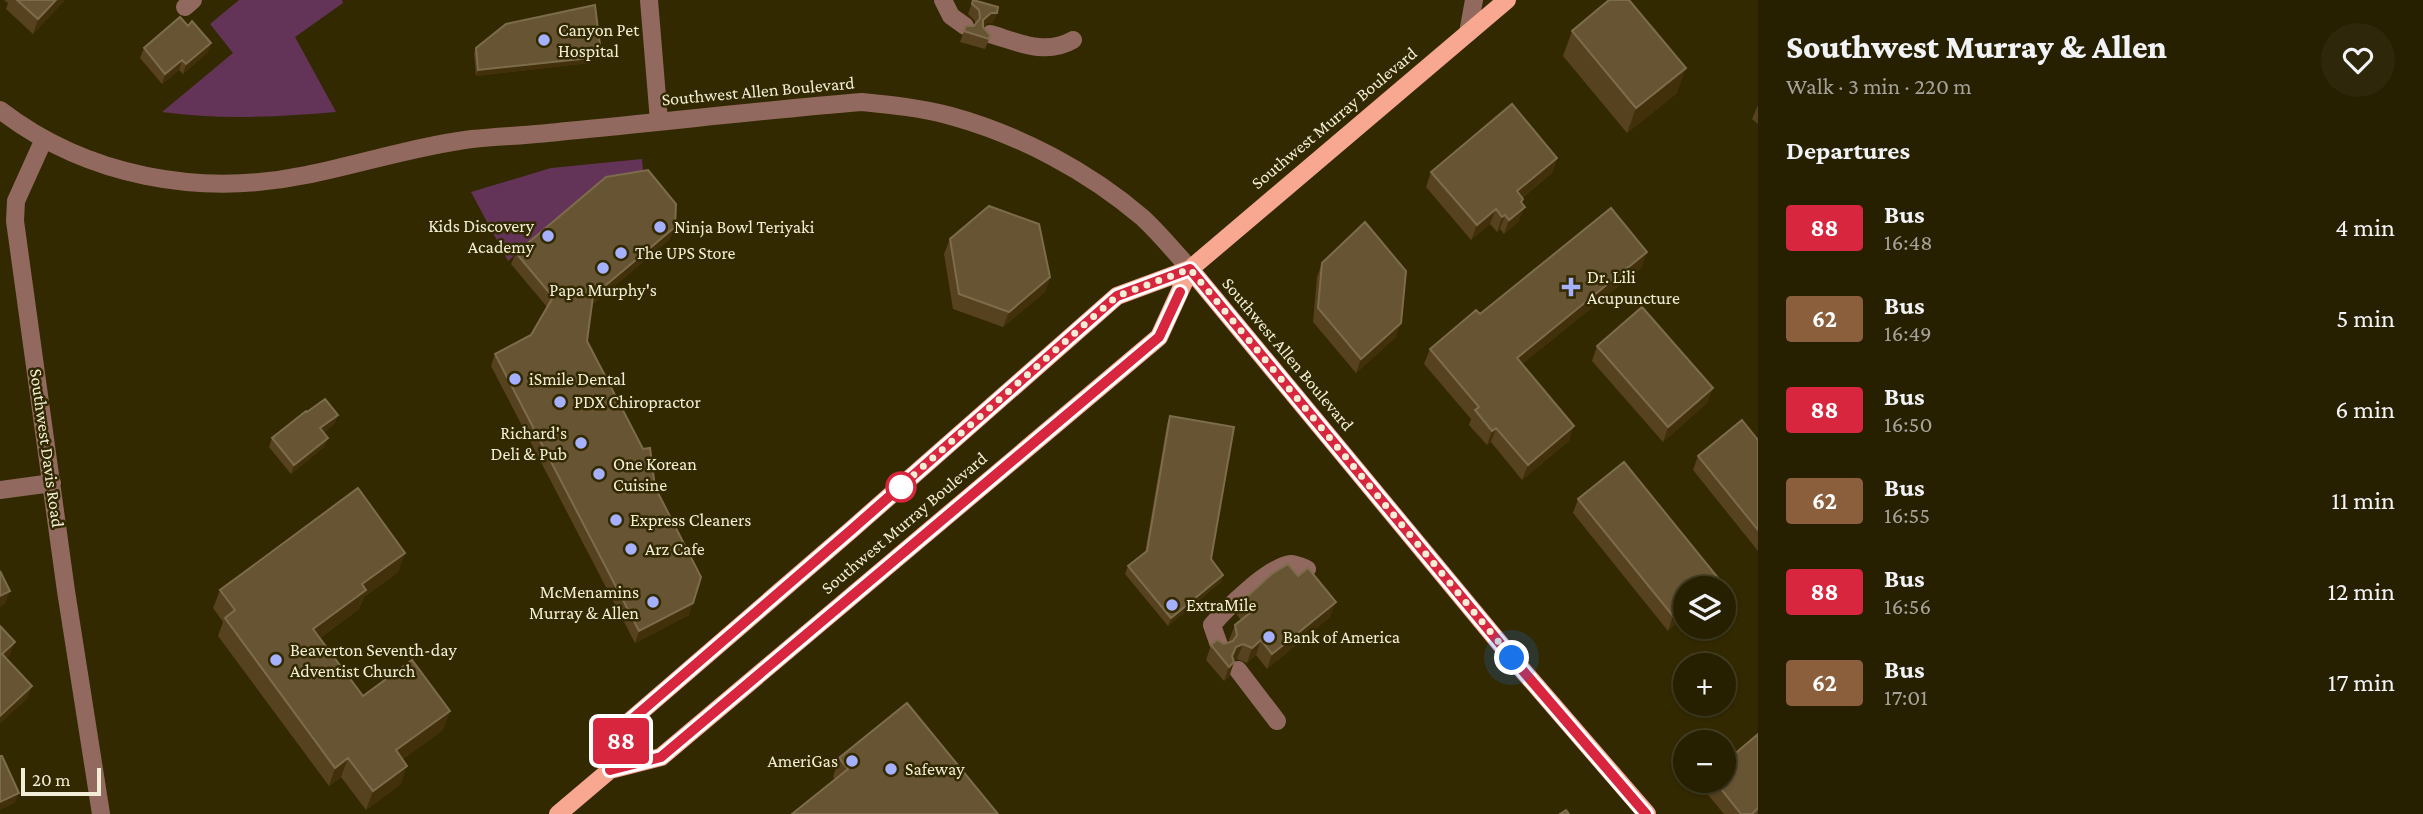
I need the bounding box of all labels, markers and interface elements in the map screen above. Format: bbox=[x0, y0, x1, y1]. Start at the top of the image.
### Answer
place label: Canyon Pet Hospital bbox=[558, 20, 640, 61]
button: heart bbox=[2321, 23, 2395, 97]
text: Southwest Murray & Allen bbox=[1786, 28, 2167, 65]
marker: Canyon Pet Hospital bbox=[536, 32, 552, 48]
street label: Southwest Murray Boulevard bbox=[1247, 43, 1421, 193]
street label: Southwest Allen Boulevard bbox=[661, 73, 856, 109]
text: Walk · 3 min · 220 m bbox=[1786, 73, 1972, 99]
text: Departures bbox=[1786, 136, 1910, 165]
text: Bus bbox=[1884, 200, 1925, 229]
text: 4 min bbox=[2335, 213, 2395, 242]
text: 88 bbox=[1811, 214, 1838, 241]
place label: Kids Discovery Academy bbox=[428, 216, 535, 257]
place label: Ninja Bowl Teriyaki bbox=[674, 217, 815, 238]
marker: Ninja Bowl Teriyaki bbox=[652, 219, 668, 235]
marker: Kids Discovery Academy bbox=[540, 228, 556, 244]
text: 16:48 bbox=[1884, 229, 1933, 255]
place label: The UPS Store bbox=[635, 243, 735, 263]
marker: The UPS Store bbox=[613, 245, 629, 261]
marker: Papa Murphy's bbox=[595, 260, 611, 276]
place label: Dr. Lili Acupuncture bbox=[1587, 267, 1680, 308]
street label: Southwest Allen Boulevard bbox=[1218, 273, 1358, 435]
marker: Dr. Lili Acupuncture bbox=[1561, 277, 1581, 297]
place label: Papa Murphy's bbox=[549, 280, 657, 300]
text: Bus bbox=[1884, 291, 1925, 320]
text: 5 min bbox=[2336, 304, 2395, 333]
text: 62 bbox=[1812, 305, 1837, 332]
text: 16:49 bbox=[1884, 320, 1932, 346]
street label: Southwest Davis Road bbox=[26, 367, 68, 529]
place label: iSmile Dental bbox=[529, 369, 626, 389]
marker: iSmile Dental bbox=[507, 371, 523, 387]
text: Bus bbox=[1884, 382, 1925, 411]
place label: PDX Chiropractor bbox=[574, 392, 701, 412]
marker: PDX Chiropractor bbox=[552, 394, 568, 410]
text: 6 min bbox=[2335, 395, 2395, 424]
text: 88 bbox=[1811, 396, 1838, 423]
text: 16:50 bbox=[1884, 411, 1932, 437]
place label: Richard's Deli & Pub bbox=[491, 423, 567, 464]
marker: Richard's Deli & Pub bbox=[573, 435, 589, 451]
street label: Southwest Murray Boulevard bbox=[817, 448, 991, 598]
place label: One Korean Cuisine bbox=[613, 454, 697, 495]
marker: One Korean Cuisine bbox=[591, 466, 607, 482]
unlabelled marker bbox=[886, 472, 916, 502]
text: Bus bbox=[1884, 473, 1925, 502]
text: 11 min bbox=[2331, 486, 2395, 515]
text: 62 bbox=[1812, 487, 1837, 514]
text: 16:55 bbox=[1884, 502, 1930, 528]
place label: Express Cleaners bbox=[630, 510, 751, 530]
marker: Express Cleaners bbox=[608, 512, 624, 528]
place label: Arz Cafe bbox=[645, 539, 705, 559]
marker: Arz Cafe bbox=[623, 541, 639, 557]
text: Bus bbox=[1884, 564, 1925, 593]
map controls bbox=[1673, 576, 1736, 793]
button: layers bbox=[1673, 576, 1736, 639]
text: 12 min bbox=[2327, 577, 2395, 606]
text: 88 bbox=[1811, 578, 1838, 605]
place label: McMenamins Murray & Allen bbox=[529, 582, 639, 623]
text: 16:56 bbox=[1884, 593, 1931, 619]
marker: McMenamins Murray & Allen bbox=[645, 594, 661, 610]
place label: ExtraMile bbox=[1186, 595, 1256, 615]
marker: ExtraMile bbox=[1164, 597, 1180, 613]
place label: Bank of America bbox=[1283, 627, 1400, 647]
marker: Bank of America bbox=[1261, 629, 1277, 645]
place label: Beaverton Seventh-day Adventist Church bbox=[290, 640, 457, 681]
your location bbox=[1494, 640, 1529, 675]
marker: Beaverton Seventh-day Adventist Church bbox=[268, 652, 284, 668]
button: + bbox=[1673, 653, 1736, 716]
text: Bus bbox=[1884, 655, 1925, 684]
text: 17 min bbox=[2328, 668, 2395, 697]
text: 62 bbox=[1812, 669, 1837, 696]
text: 17:01 bbox=[1884, 684, 1928, 710]
line badge: 88 bbox=[590, 718, 652, 764]
text: 88 bbox=[607, 727, 635, 754]
button: − bbox=[1673, 730, 1736, 793]
place label: AmeriGas bbox=[767, 751, 838, 771]
marker: AmeriGas bbox=[844, 753, 860, 769]
place label: Safeway bbox=[905, 759, 965, 779]
marker: Safeway bbox=[883, 761, 899, 777]
scale bar bbox=[21, 765, 102, 797]
text: 20 m bbox=[32, 769, 71, 790]

